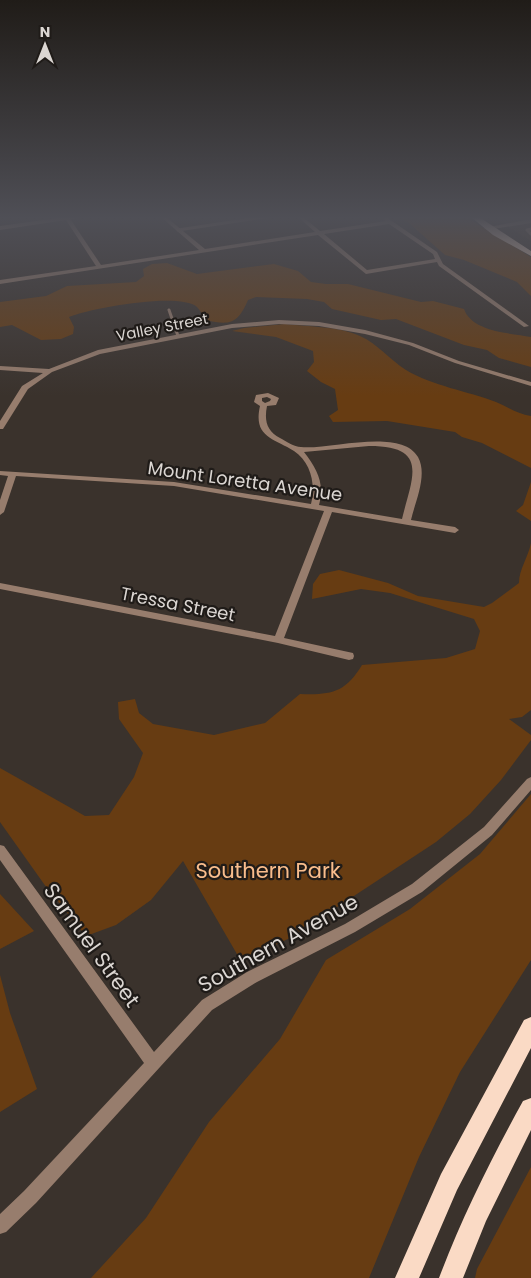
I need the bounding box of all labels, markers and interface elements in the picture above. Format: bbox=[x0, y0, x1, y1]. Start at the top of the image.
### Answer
north arrow bbox=[20, 20, 70, 70]
text: N bbox=[40, 22, 50, 42]
street label: Valley Street bbox=[114, 308, 210, 346]
street label: Mount Loretta Avenue bbox=[146, 455, 344, 507]
street label: Tressa Street bbox=[119, 581, 237, 627]
park label: Southern Park bbox=[195, 856, 341, 885]
street label: Samuel Street bbox=[37, 877, 147, 1013]
street label: Southern Avenue bbox=[193, 887, 363, 999]

